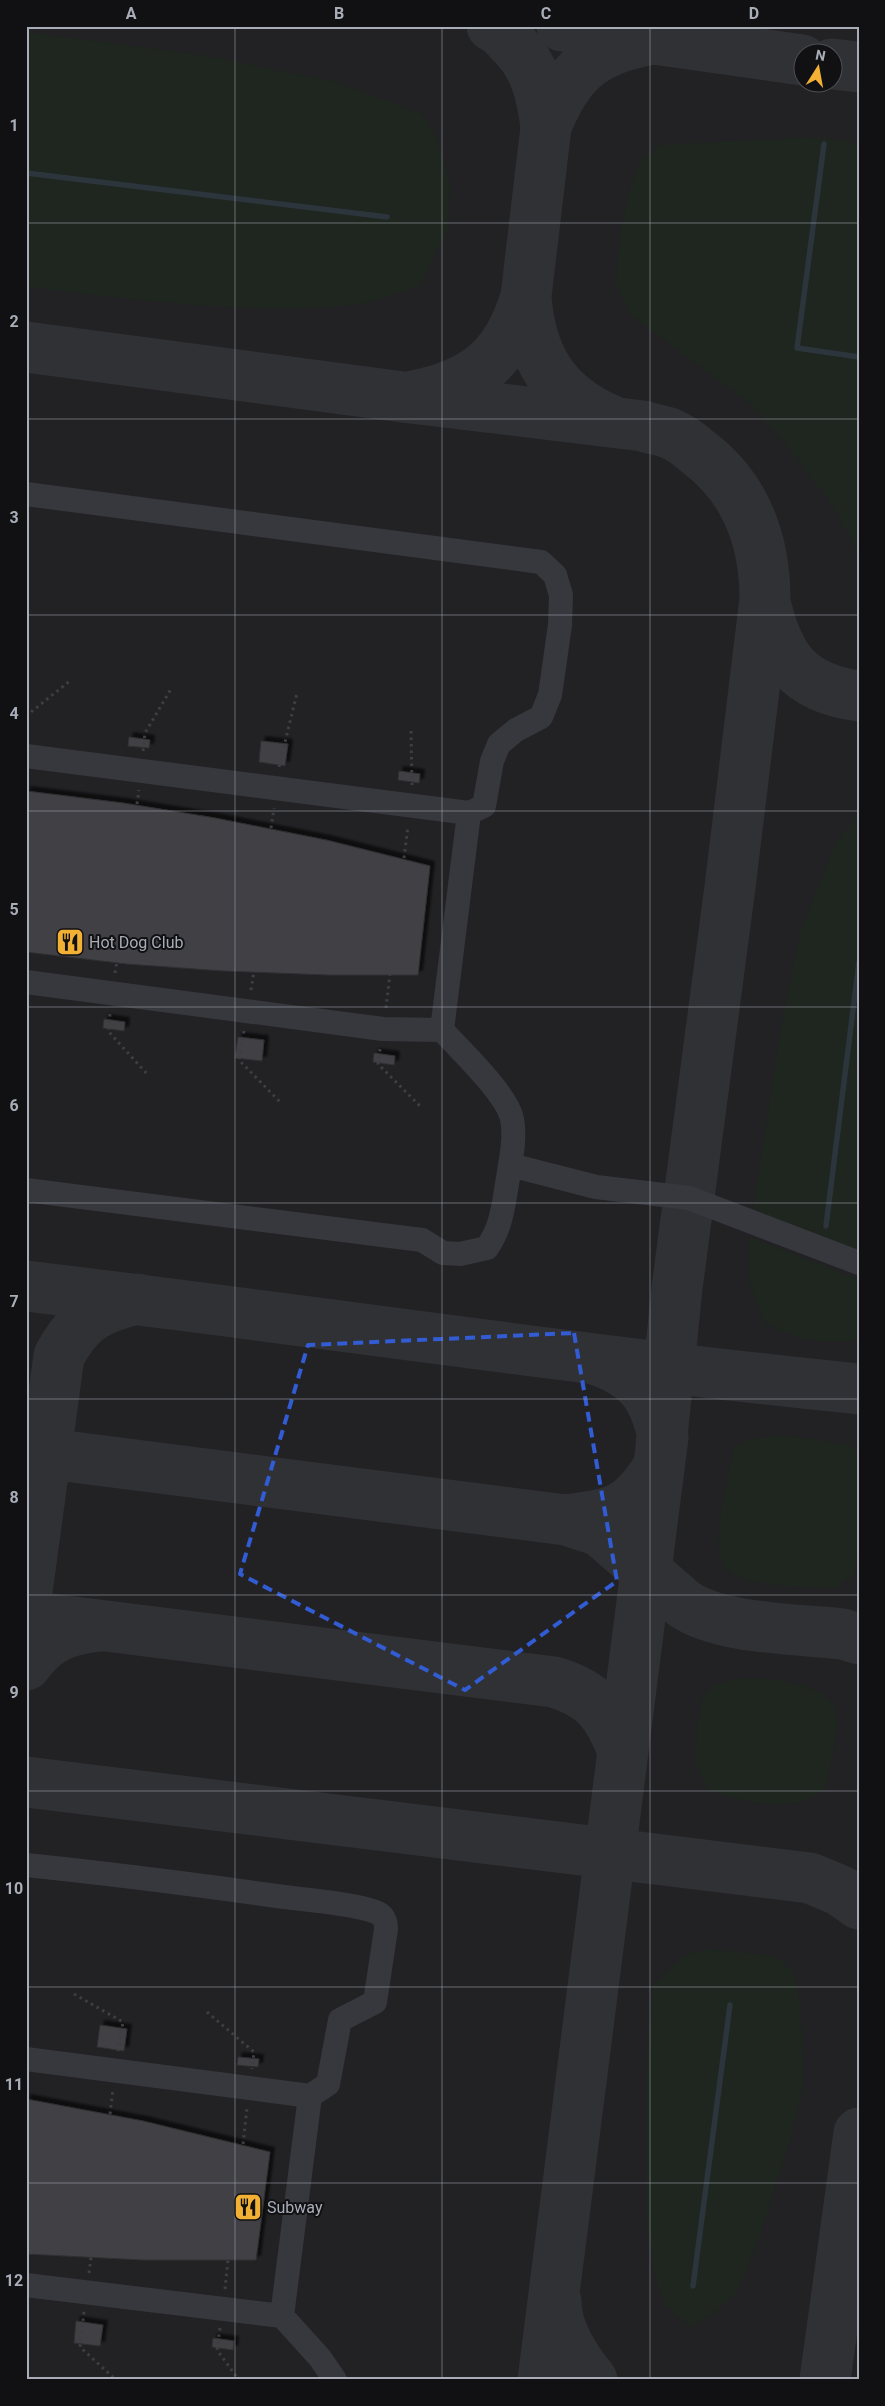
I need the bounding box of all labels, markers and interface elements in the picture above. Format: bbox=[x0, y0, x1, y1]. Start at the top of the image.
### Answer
text: A bbox=[126, 4, 137, 23]
text: B bbox=[334, 4, 344, 23]
text: C bbox=[541, 4, 551, 23]
text: D bbox=[749, 4, 759, 23]
north arrow bbox=[792, 42, 842, 92]
text: N bbox=[814, 46, 827, 64]
text: 1 bbox=[9, 116, 19, 135]
text: 2 bbox=[9, 312, 19, 331]
text: 3 bbox=[9, 508, 19, 527]
text: 4 bbox=[9, 704, 19, 723]
text: 5 bbox=[9, 900, 19, 919]
restaurant icon: Hot Dog Club bbox=[55, 927, 85, 957]
place label: Hot Dog Club bbox=[89, 933, 183, 952]
text: 6 bbox=[9, 1096, 19, 1115]
text: 7 bbox=[9, 1292, 19, 1311]
text: 8 bbox=[9, 1488, 19, 1507]
text: 9 bbox=[9, 1683, 19, 1702]
text: 10 bbox=[5, 1879, 23, 1898]
text: 11 bbox=[5, 2075, 23, 2094]
restaurant icon: Subway bbox=[233, 2192, 263, 2222]
place label: Subway bbox=[267, 2198, 323, 2217]
text: 12 bbox=[5, 2271, 23, 2290]

